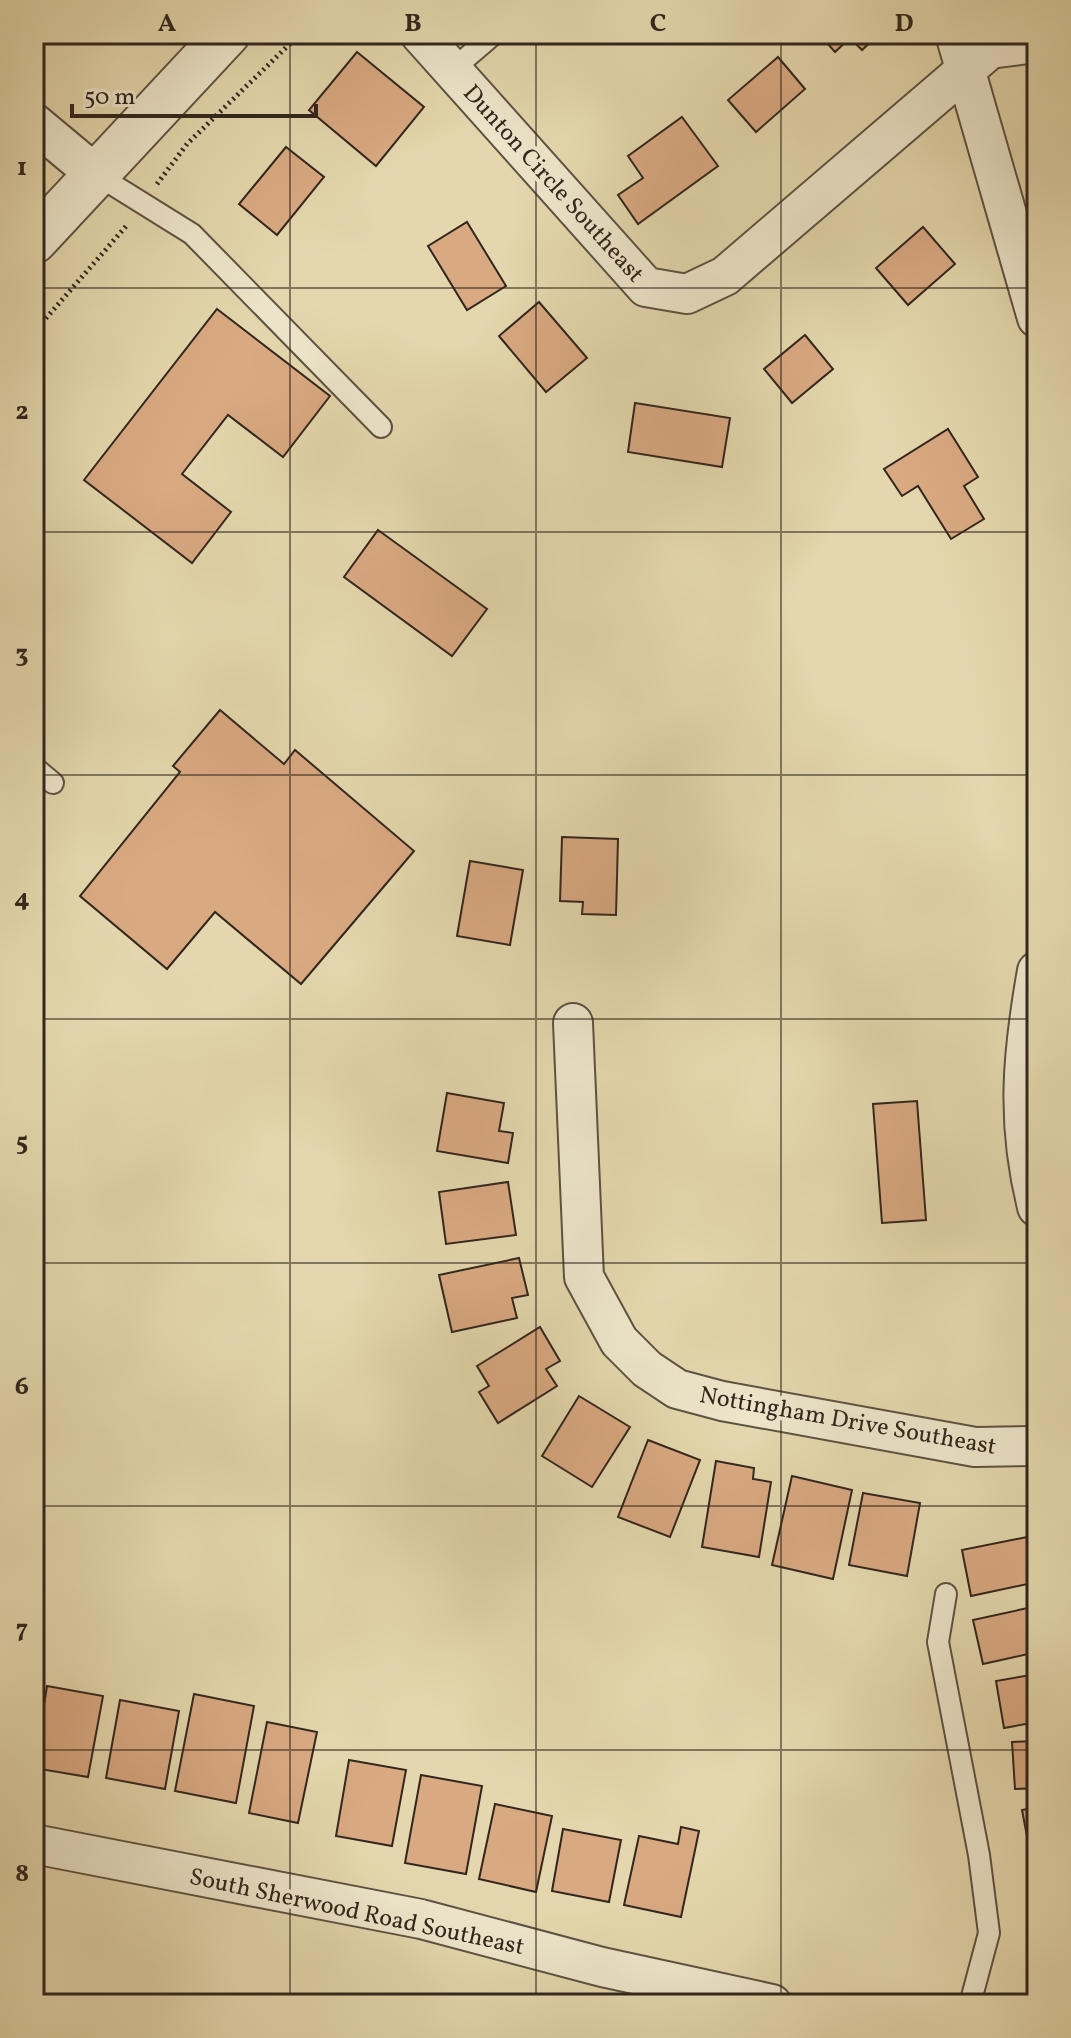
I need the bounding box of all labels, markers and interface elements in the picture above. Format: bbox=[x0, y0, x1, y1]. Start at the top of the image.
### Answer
text: A bbox=[158, 6, 177, 42]
text: B bbox=[404, 6, 422, 42]
text: C bbox=[650, 6, 666, 42]
text: D bbox=[894, 6, 914, 42]
scale bar bbox=[72, 68, 316, 118]
street label: Dunton Circle Southeast bbox=[454, 78, 651, 291]
text: 50 m bbox=[84, 81, 136, 115]
text: 1 bbox=[17, 150, 27, 186]
text: 2 bbox=[15, 394, 29, 430]
text: 3 bbox=[15, 637, 29, 673]
text: 4 bbox=[14, 881, 30, 917]
text: 5 bbox=[16, 1125, 28, 1161]
text: 6 bbox=[15, 1369, 29, 1405]
street label: Nottingham Drive Southeast bbox=[696, 1379, 999, 1465]
text: 7 bbox=[16, 1612, 28, 1648]
text: 8 bbox=[15, 1856, 29, 1892]
street label: South Sherwood Road Southeast bbox=[186, 1861, 527, 1965]

